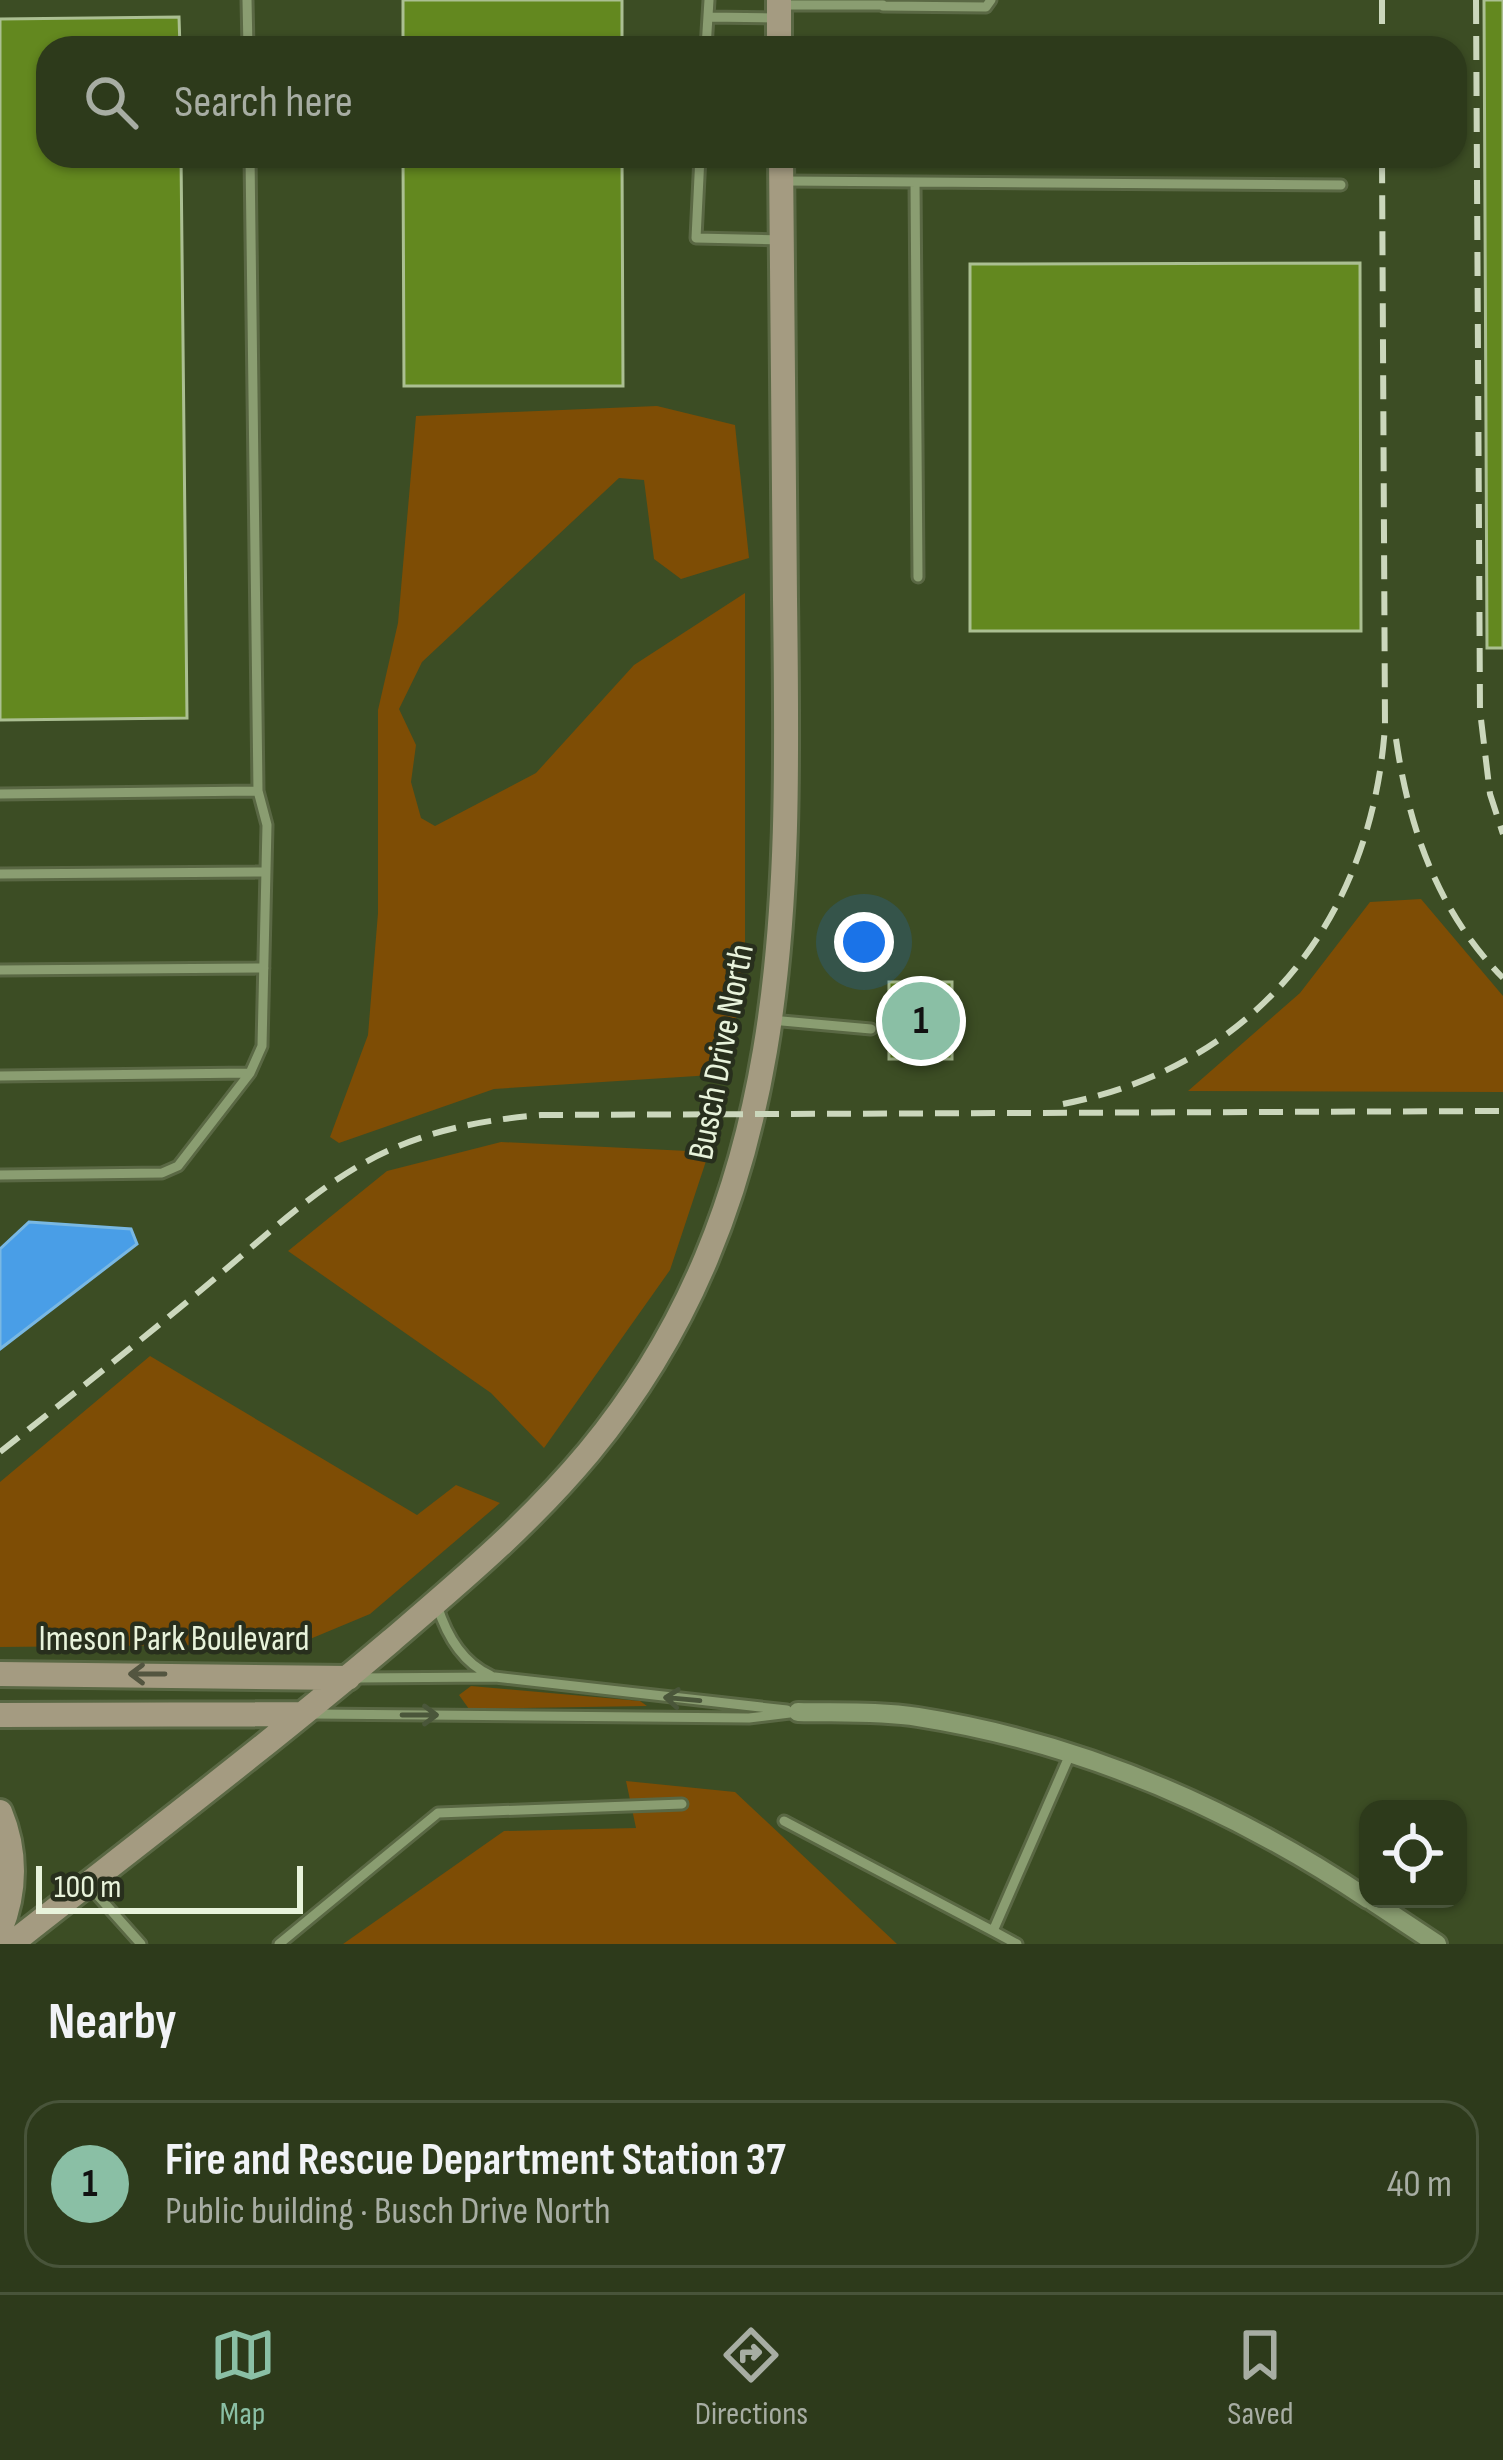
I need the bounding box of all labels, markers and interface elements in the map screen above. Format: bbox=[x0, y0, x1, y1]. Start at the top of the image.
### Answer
search box bbox=[36, 36, 1467, 168]
icon: search bbox=[78, 69, 144, 135]
text: Search here bbox=[174, 75, 353, 130]
your location bbox=[834, 912, 894, 972]
street label: Busch Drive North bbox=[680, 941, 764, 1163]
pin: 1 bbox=[882, 976, 960, 1066]
street label: Imeson Park Boulevard bbox=[38, 1618, 310, 1661]
one-way arrow bbox=[128, 1663, 167, 1685]
one-way arrow bbox=[663, 1687, 702, 1710]
one-way arrow bbox=[400, 1704, 439, 1726]
map controls bbox=[1359, 1800, 1467, 1908]
button: locate bbox=[1359, 1800, 1467, 1908]
scale bar bbox=[36, 1860, 303, 1913]
text: 100 m bbox=[54, 1867, 121, 1907]
text: Nearby bbox=[48, 1992, 177, 2053]
text: Fire and Rescue Department Station 37 bbox=[165, 2133, 786, 2188]
text: 1 bbox=[82, 2161, 98, 2208]
text: 40 m bbox=[1387, 2161, 1452, 2208]
text: Public building · Busch Drive North bbox=[165, 2188, 611, 2235]
tab: Map bbox=[210, 2322, 276, 2434]
tab: Directions bbox=[695, 2322, 808, 2434]
tab: Saved bbox=[1227, 2322, 1293, 2434]

